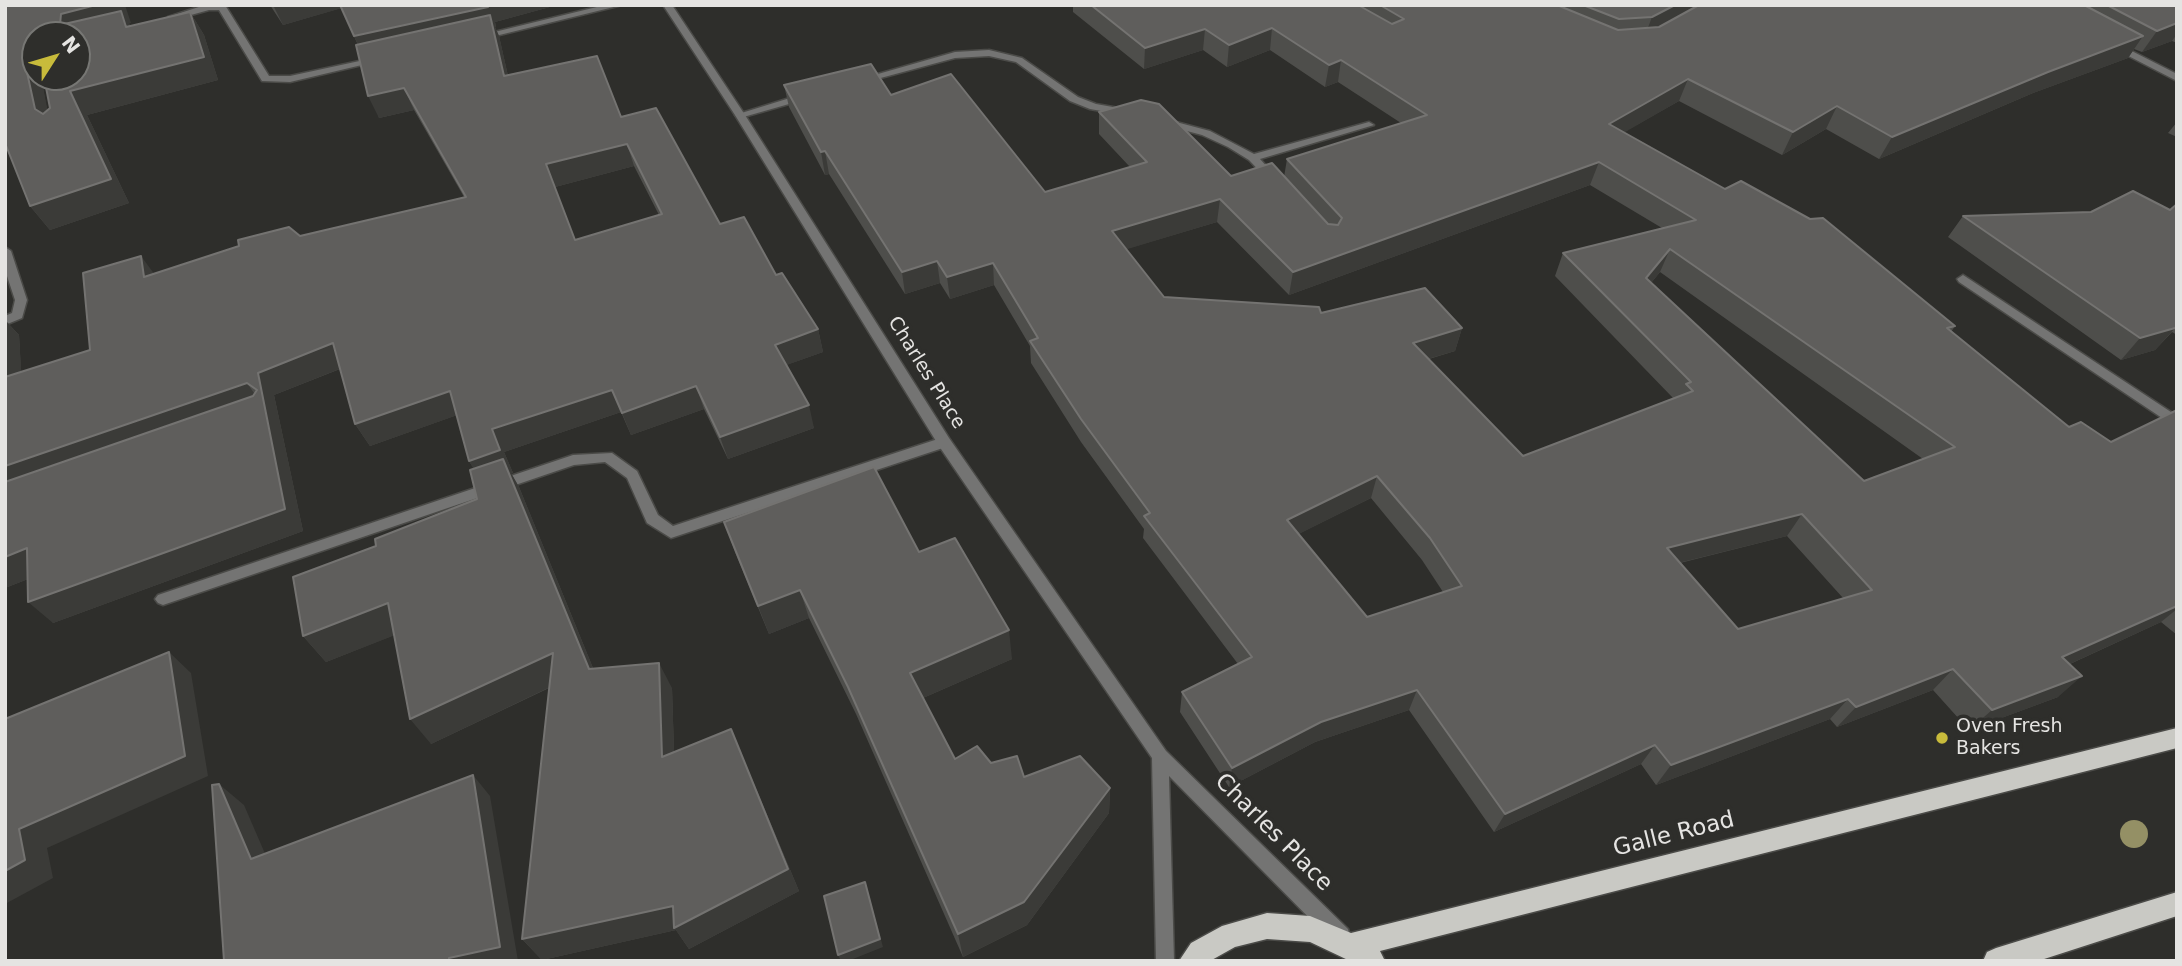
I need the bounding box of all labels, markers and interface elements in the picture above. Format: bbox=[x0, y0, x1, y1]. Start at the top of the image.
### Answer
north arrow bbox=[21, 21, 91, 91]
text: N bbox=[58, 32, 85, 58]
street label: Charles Place bbox=[882, 313, 970, 433]
place label: Oven Fresh Bakers bbox=[1956, 716, 2063, 760]
marker: Oven Fresh Bakers bbox=[1934, 730, 1950, 746]
street label: Charles Place bbox=[1208, 768, 1338, 898]
street label: Galle Road bbox=[1611, 807, 1737, 863]

